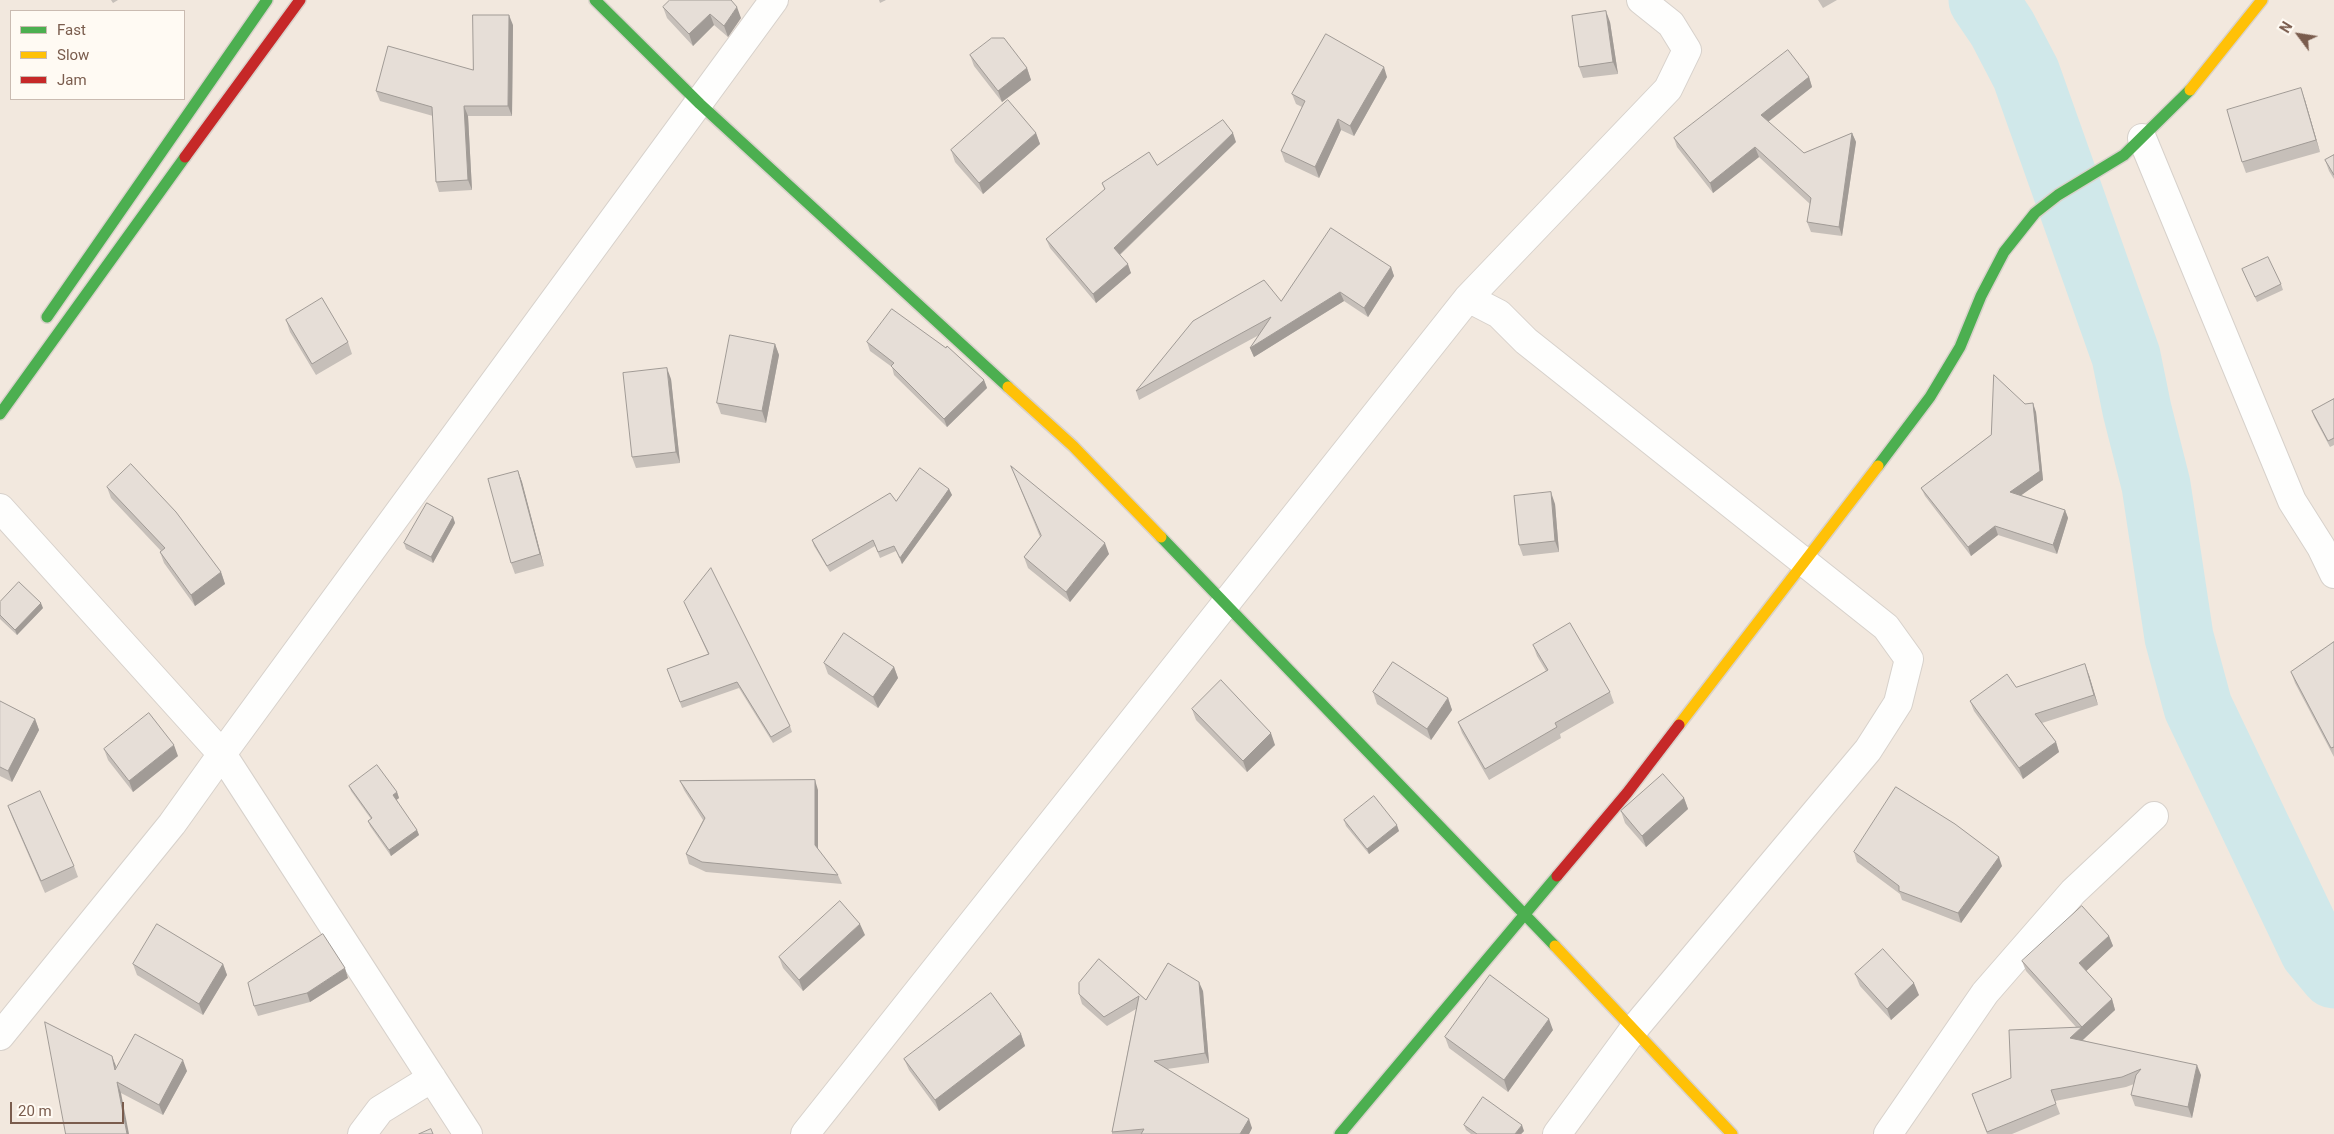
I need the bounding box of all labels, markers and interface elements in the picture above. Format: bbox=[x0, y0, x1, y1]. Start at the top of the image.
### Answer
legend bbox=[10, 10, 185, 100]
north arrow bbox=[2274, 10, 2324, 60]
text: N bbox=[2277, 19, 2296, 36]
text: Fast bbox=[57, 21, 86, 39]
text: Slow bbox=[57, 46, 89, 64]
text: Jam bbox=[57, 71, 87, 89]
scale bar bbox=[12, 1092, 126, 1124]
text: 20 m bbox=[18, 1102, 52, 1120]

